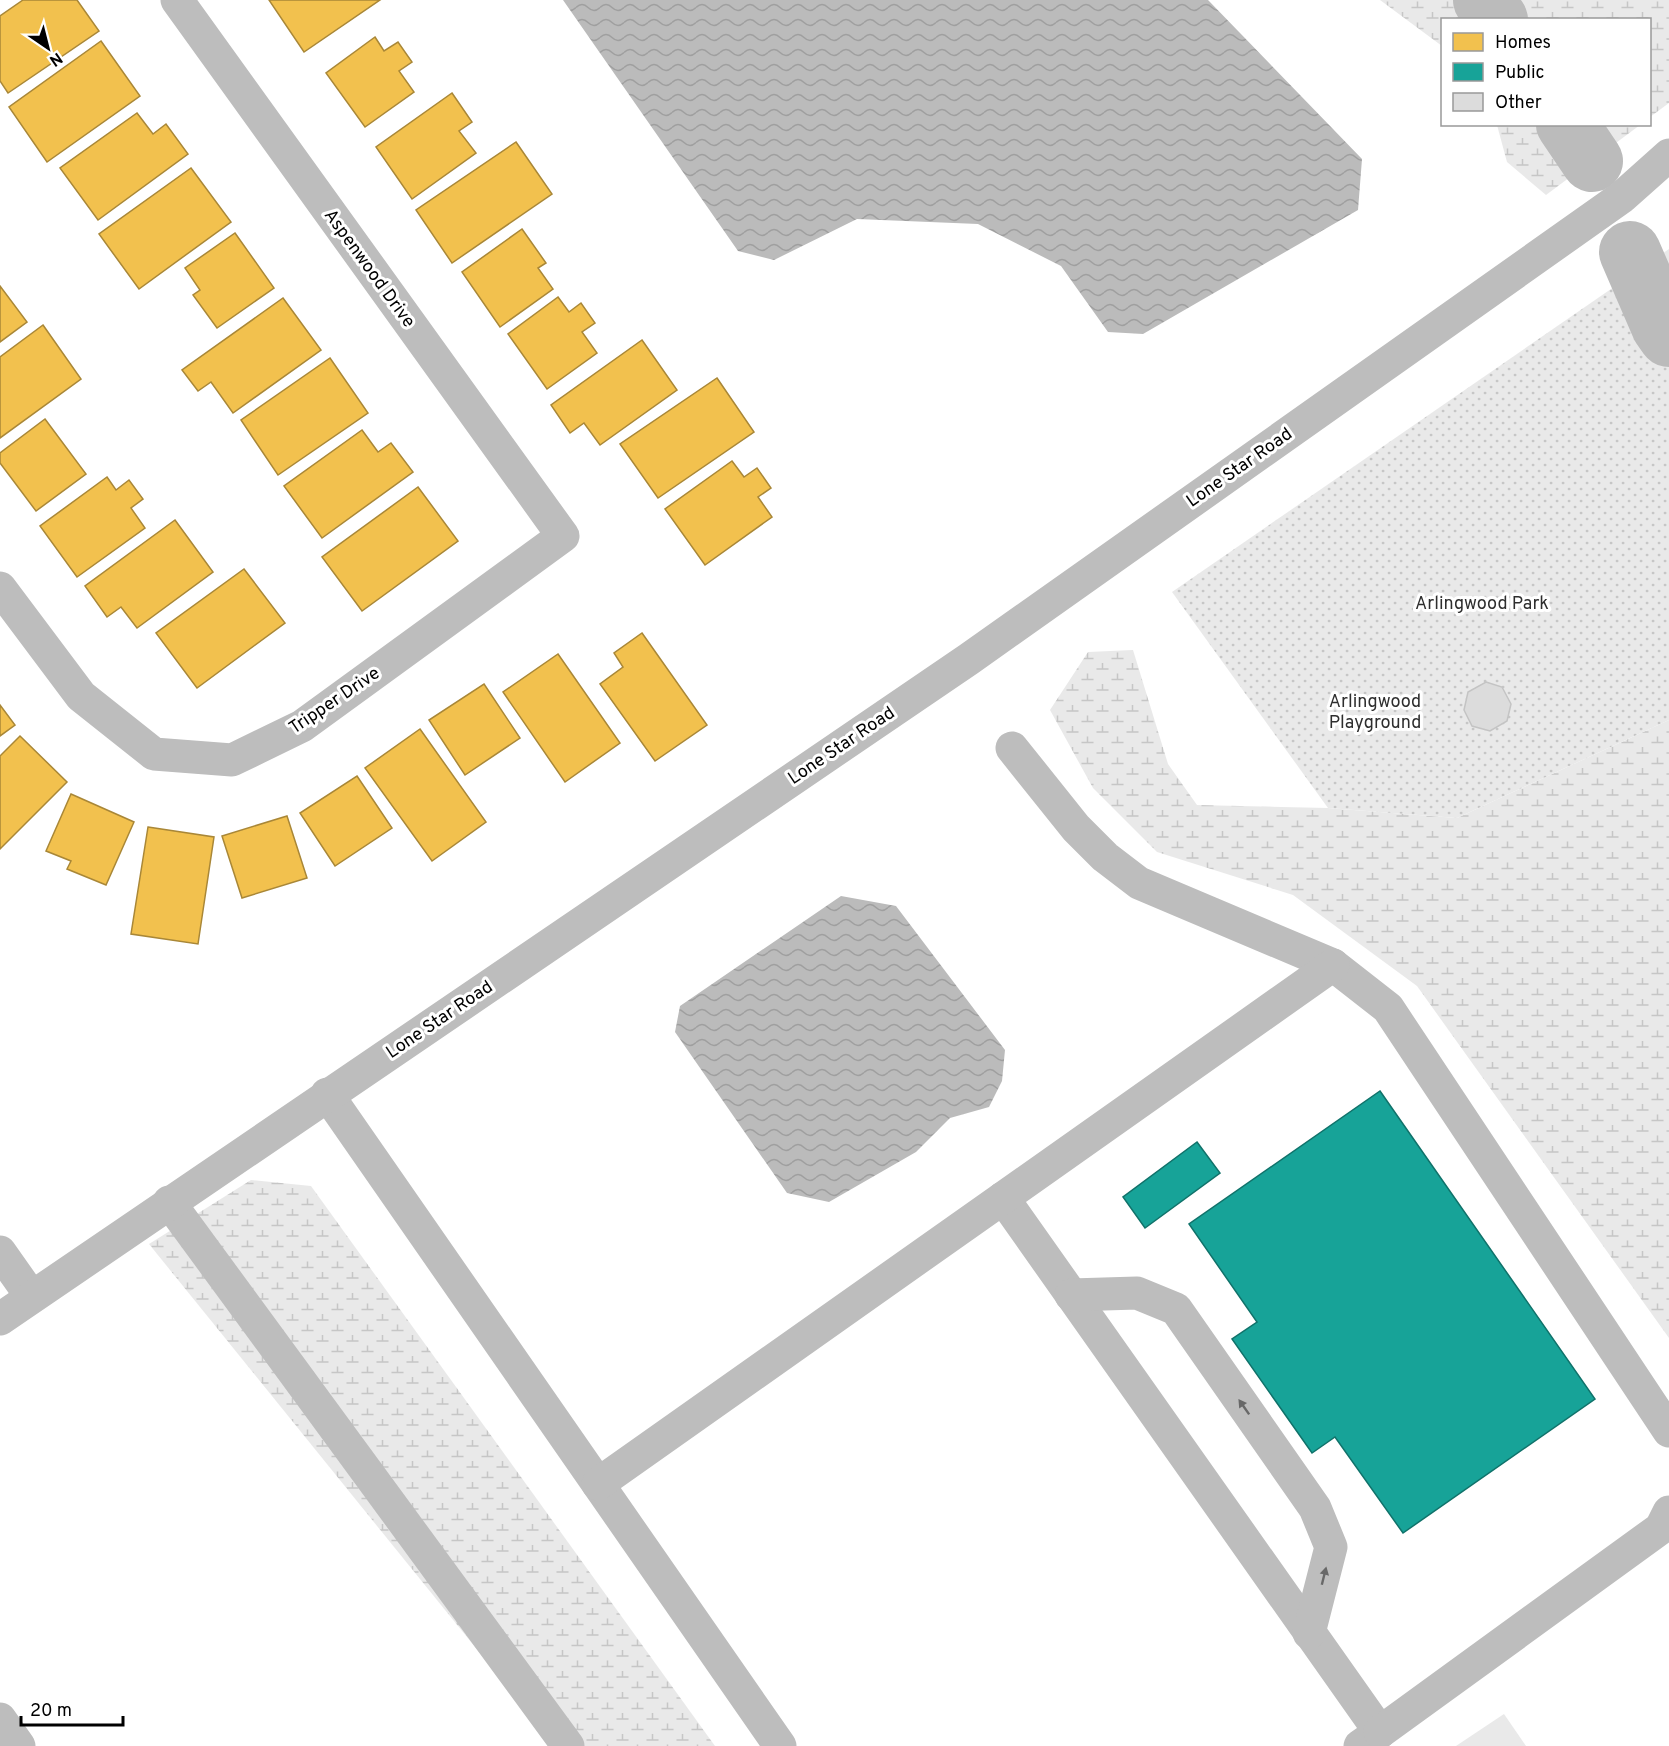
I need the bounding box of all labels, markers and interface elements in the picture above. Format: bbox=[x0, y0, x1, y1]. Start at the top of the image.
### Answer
north arrow bbox=[18, 18, 78, 78]
legend bbox=[1441, 18, 1651, 126]
text: Homes bbox=[1495, 32, 1551, 55]
text: N bbox=[45, 47, 66, 70]
text: Public bbox=[1495, 62, 1545, 85]
text: Other bbox=[1495, 92, 1542, 115]
street label: Aspenwood Drive bbox=[318, 205, 420, 333]
street label: Lone Star Road bbox=[1182, 423, 1297, 513]
park label: Arlingwood Park bbox=[1415, 593, 1549, 616]
street label: Tripper Drive bbox=[285, 662, 385, 740]
park label: Arlingwood Playground bbox=[1329, 691, 1421, 735]
street label: Lone Star Road bbox=[784, 702, 900, 790]
street label: Lone Star Road bbox=[382, 976, 498, 1064]
one-way arrow bbox=[1238, 1400, 1250, 1416]
one-way arrow bbox=[1319, 1567, 1329, 1585]
scale bar bbox=[21, 1689, 123, 1727]
text: 20 m bbox=[30, 1700, 72, 1723]

